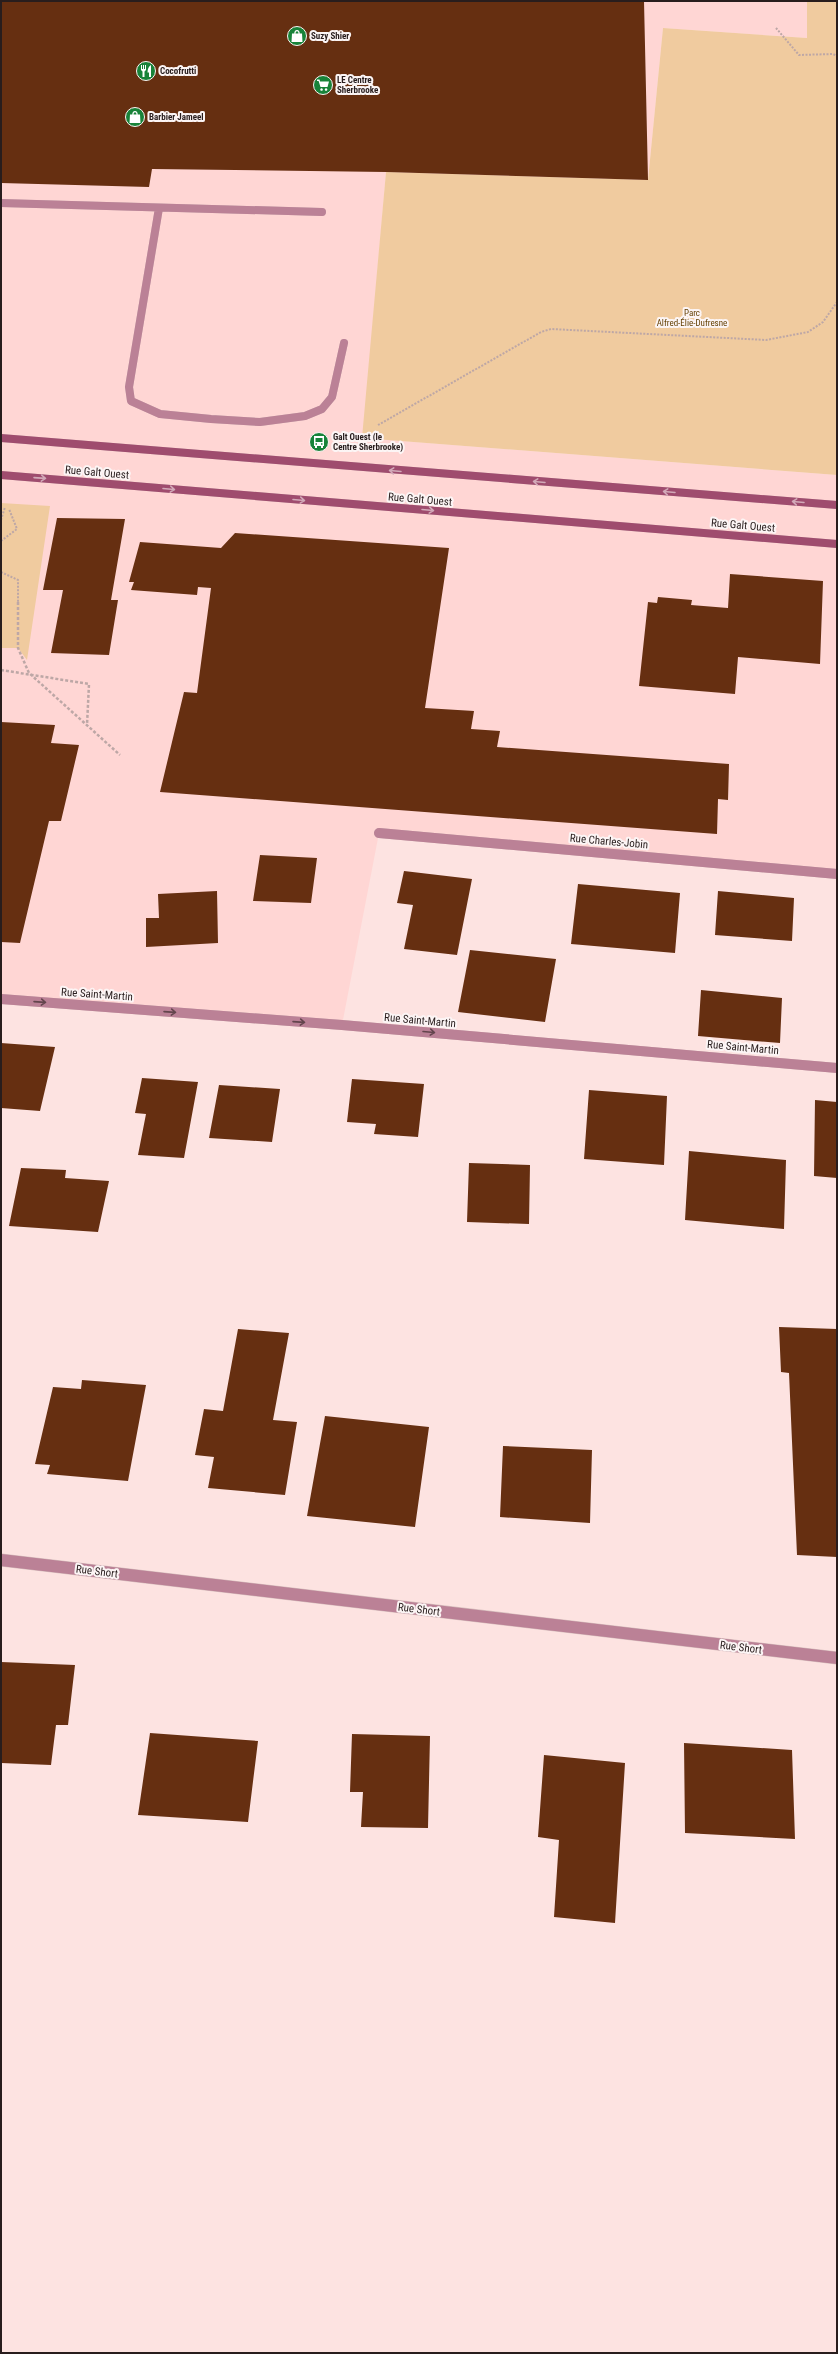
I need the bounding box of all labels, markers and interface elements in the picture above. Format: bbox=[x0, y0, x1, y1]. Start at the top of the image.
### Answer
shop icon: Suzy Shier bbox=[286, 25, 308, 47]
place label: Suzy Shier bbox=[311, 31, 349, 41]
restaurant icon: Cocofrutti bbox=[135, 60, 157, 82]
place label: Cocofrutti bbox=[160, 66, 196, 76]
supermarket icon: LE Centre Sherbrooke bbox=[312, 74, 334, 96]
place label: LE Centre Sherbrooke bbox=[337, 75, 379, 95]
shop icon: Barbier Jameel bbox=[124, 106, 146, 128]
place label: Barbier Jameel bbox=[149, 112, 204, 122]
park label: Parc Alfred-Élie-Dufresne bbox=[657, 308, 727, 328]
bus stop icon: Galt Ouest (le Centre Sherbrooke) bbox=[308, 431, 330, 453]
place label: Galt Ouest (le Centre Sherbrooke) bbox=[333, 432, 403, 453]
street label: Rue Galt Ouest bbox=[64, 463, 130, 482]
one-way arrow bbox=[389, 467, 402, 474]
one-way arrow bbox=[33, 474, 46, 481]
one-way arrow bbox=[533, 478, 546, 485]
one-way arrow bbox=[162, 486, 175, 493]
one-way arrow bbox=[663, 489, 676, 496]
street label: Rue Galt Ouest bbox=[387, 490, 453, 509]
one-way arrow bbox=[292, 496, 305, 503]
one-way arrow bbox=[792, 499, 805, 506]
one-way arrow bbox=[422, 507, 435, 514]
street label: Rue Galt Ouest bbox=[710, 516, 776, 535]
street label: Rue Charles-Jobin bbox=[569, 832, 649, 851]
street label: Rue Saint-Martin bbox=[61, 986, 133, 1003]
one-way arrow bbox=[33, 999, 46, 1006]
one-way arrow bbox=[163, 1008, 176, 1015]
street label: Rue Saint-Martin bbox=[384, 1011, 456, 1030]
one-way arrow bbox=[292, 1018, 305, 1025]
one-way arrow bbox=[422, 1029, 435, 1036]
street label: Rue Saint-Martin bbox=[707, 1038, 779, 1057]
street label: Rue Short bbox=[75, 1562, 119, 1581]
street label: Rue Short bbox=[397, 1600, 441, 1619]
street label: Rue Short bbox=[719, 1638, 763, 1657]

